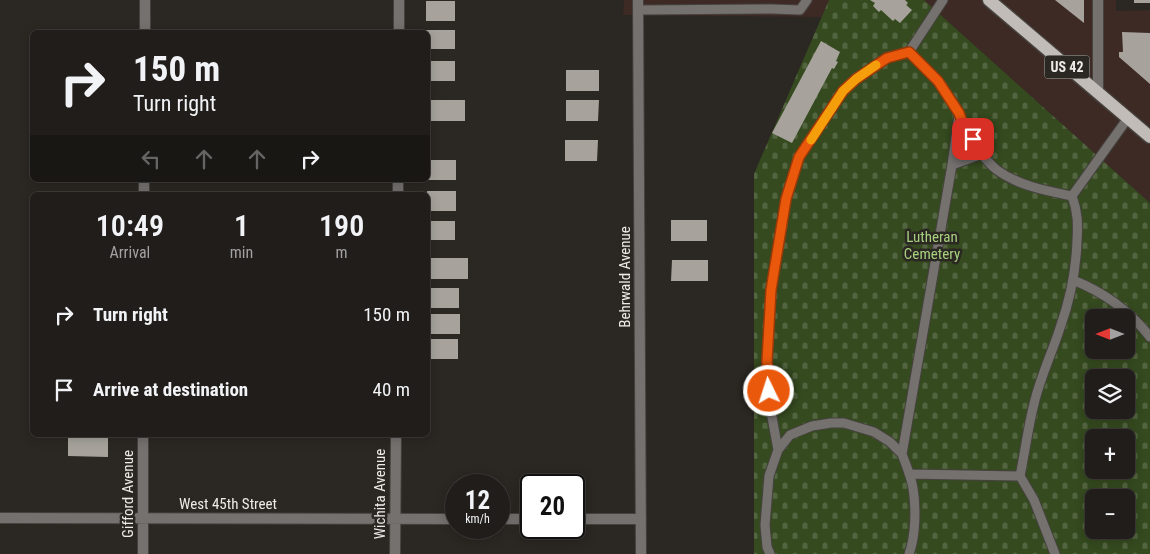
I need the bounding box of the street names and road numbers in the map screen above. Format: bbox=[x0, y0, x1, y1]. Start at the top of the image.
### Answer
road number: US 42 bbox=[1044, 56, 1090, 78]
street label: Behrwald Avenue bbox=[616, 226, 634, 328]
street label: Wichita Avenue bbox=[371, 449, 389, 539]
street label: Gifford Avenue bbox=[119, 450, 137, 538]
street label: West 45th Street bbox=[179, 495, 277, 513]

